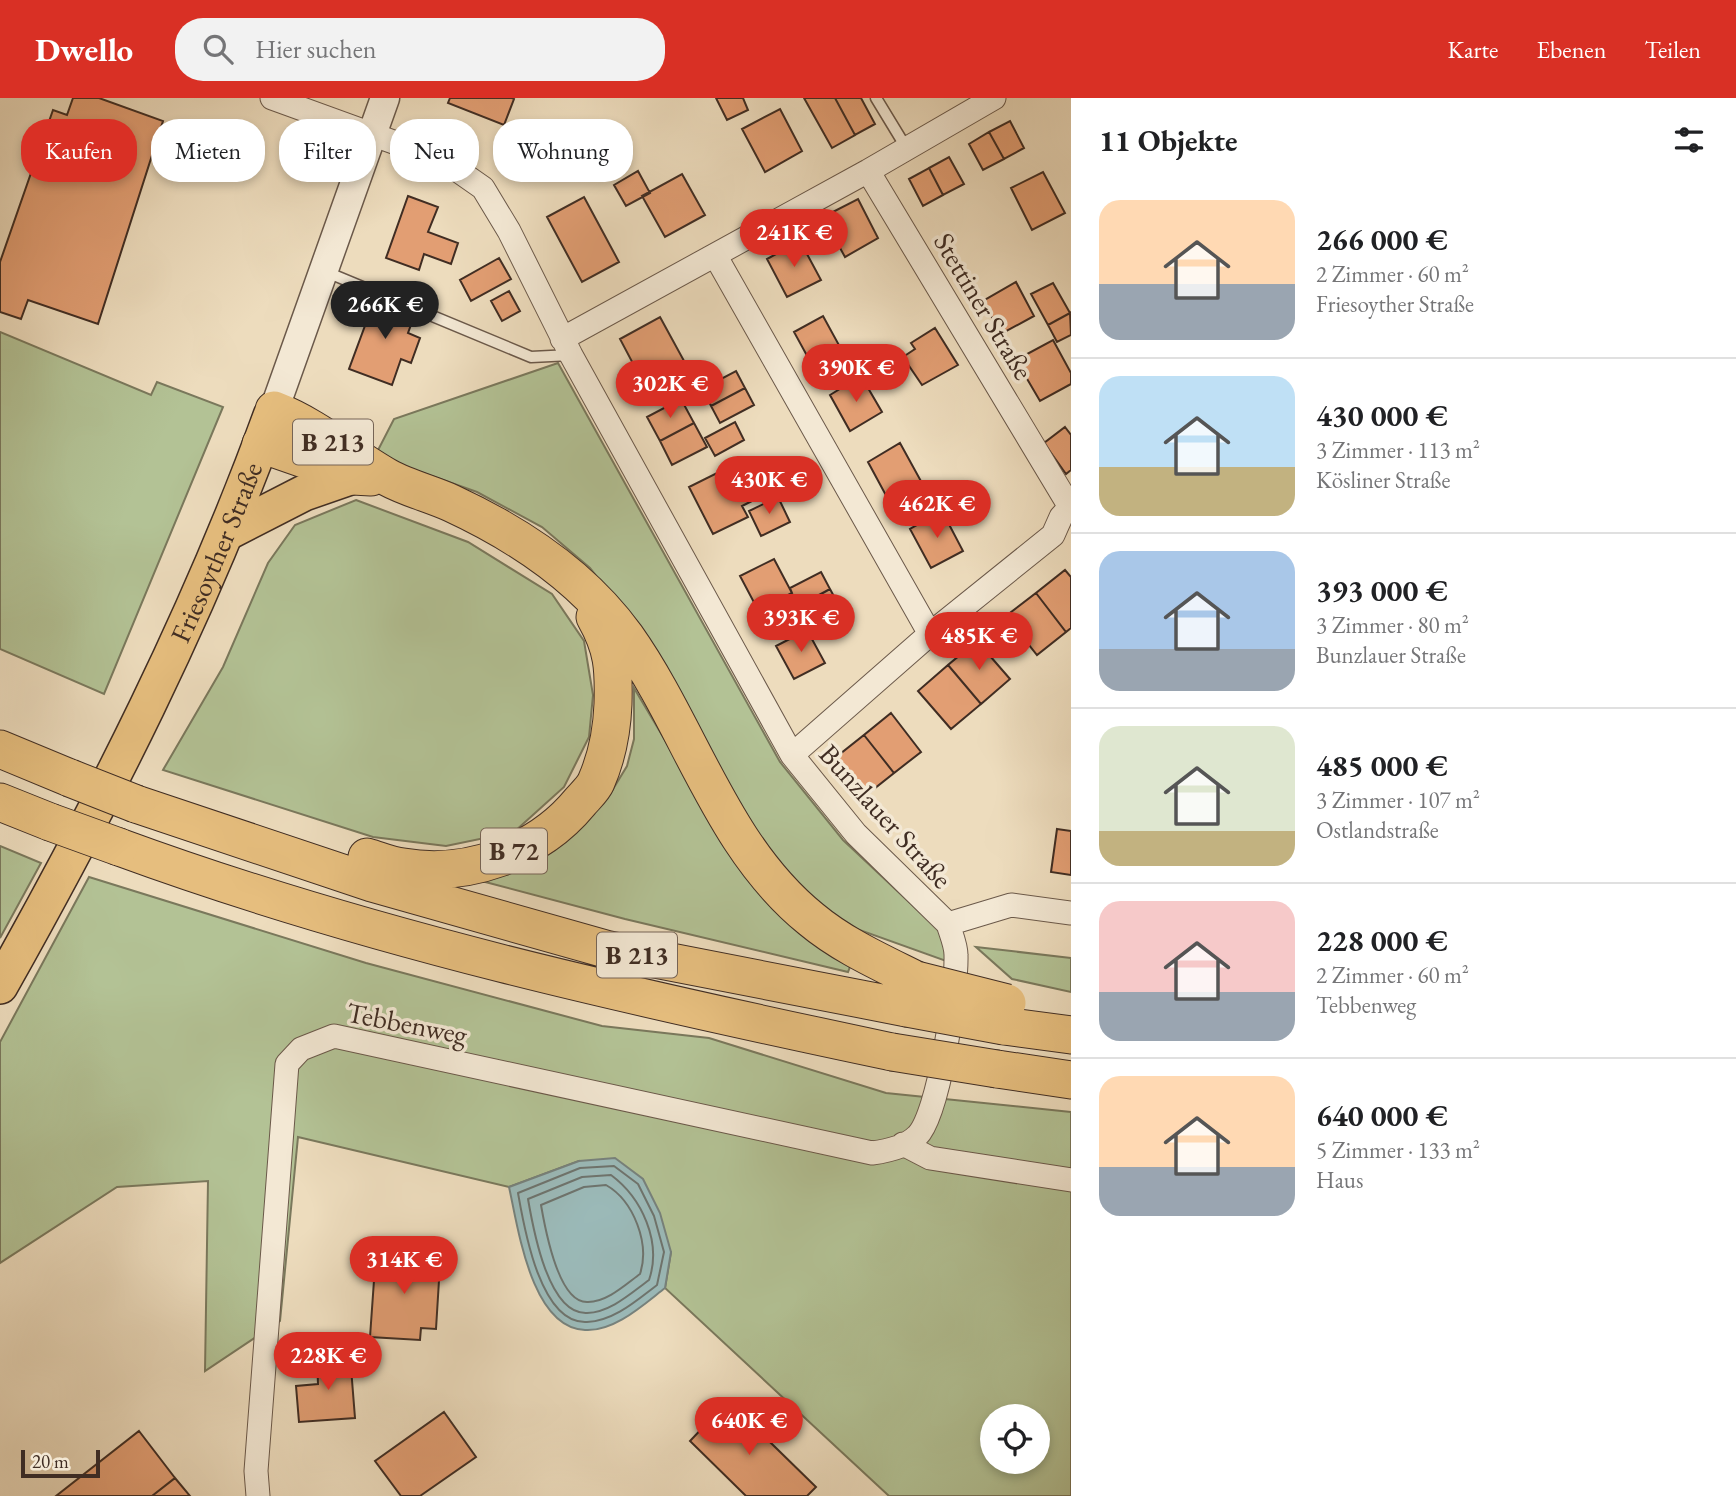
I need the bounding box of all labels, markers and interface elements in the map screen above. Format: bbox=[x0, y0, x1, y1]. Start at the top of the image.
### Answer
search box bbox=[175, 18, 665, 81]
text: Dwello bbox=[35, 28, 133, 71]
icon: search bbox=[199, 30, 237, 68]
text: Hier suchen bbox=[255, 32, 377, 66]
text: Karte bbox=[1448, 34, 1498, 65]
text: Ebenen bbox=[1536, 34, 1606, 65]
text: Teilen bbox=[1644, 34, 1701, 65]
chip: Kaufen bbox=[21, 119, 137, 182]
chip: Mieten bbox=[151, 119, 265, 182]
chip: Filter bbox=[279, 119, 376, 182]
chip: Neu bbox=[390, 119, 479, 182]
chip: Wohnung bbox=[493, 119, 633, 182]
text: 11 Objekte bbox=[1099, 121, 1238, 160]
icon: filters bbox=[1670, 121, 1708, 159]
pin: 241K € bbox=[737, 209, 851, 269]
text: 241K € bbox=[756, 217, 832, 247]
text: 266 000 € bbox=[1316, 220, 1448, 259]
street label: Stettiner Straße bbox=[926, 226, 1042, 386]
icon: home bbox=[1155, 228, 1239, 312]
text: 2 Zimmer · 60 m² bbox=[1316, 259, 1469, 289]
pin: 266K € bbox=[328, 282, 442, 341]
text: 266K € bbox=[347, 289, 423, 319]
text: Friesoyther Straße bbox=[1316, 289, 1474, 319]
pin: 390K € bbox=[799, 344, 913, 404]
text: 390K € bbox=[818, 352, 894, 382]
pin: 302K € bbox=[613, 360, 727, 420]
text: 302K € bbox=[632, 368, 708, 398]
text: 430 000 € bbox=[1316, 396, 1448, 435]
icon: home bbox=[1155, 404, 1239, 488]
road number: B 213 bbox=[293, 420, 373, 464]
text: 3 Zimmer · 113 m² bbox=[1316, 435, 1480, 465]
pin: 430K € bbox=[712, 456, 826, 516]
street label: Friesoyther Straße bbox=[162, 457, 270, 648]
text: 430K € bbox=[731, 464, 807, 494]
text: Kösliner Straße bbox=[1316, 465, 1450, 495]
pin: 462K € bbox=[880, 480, 994, 540]
text: 462K € bbox=[899, 488, 975, 518]
text: 393 000 € bbox=[1316, 571, 1448, 610]
icon: home bbox=[1155, 579, 1239, 663]
pin: 393K € bbox=[744, 594, 858, 654]
text: 393K € bbox=[763, 602, 839, 632]
text: 3 Zimmer · 80 m² bbox=[1316, 610, 1469, 640]
pin: 485K € bbox=[922, 612, 1036, 672]
text: 485K € bbox=[941, 620, 1017, 650]
text: Bunzlauer Straße bbox=[1316, 640, 1466, 670]
street label: Bunzlauer Straße bbox=[812, 736, 960, 896]
text: 485 000 € bbox=[1316, 746, 1448, 785]
icon: home bbox=[1155, 754, 1239, 838]
text: 3 Zimmer · 107 m² bbox=[1316, 785, 1480, 815]
text: Ostlandstraße bbox=[1316, 815, 1439, 845]
road number: B 72 bbox=[481, 828, 547, 874]
text: 228 000 € bbox=[1316, 921, 1448, 960]
icon: home bbox=[1155, 929, 1239, 1013]
road number: B 213 bbox=[597, 932, 677, 978]
text: 2 Zimmer · 60 m² bbox=[1316, 960, 1469, 990]
text: Tebbenweg bbox=[1316, 990, 1416, 1020]
street label: Tebbenweg bbox=[344, 994, 471, 1052]
text: 640 000 € bbox=[1316, 1096, 1448, 1135]
icon: home bbox=[1155, 1104, 1239, 1188]
text: 5 Zimmer · 133 m² bbox=[1316, 1135, 1480, 1165]
text: Haus bbox=[1316, 1165, 1363, 1195]
pin: 314K € bbox=[347, 1236, 461, 1296]
text: 314K € bbox=[366, 1244, 442, 1274]
pin: 228K € bbox=[271, 1332, 385, 1392]
text: 228K € bbox=[290, 1340, 366, 1370]
pin: 640K € bbox=[692, 1398, 806, 1457]
map controls bbox=[980, 1404, 1050, 1474]
button: locate bbox=[980, 1404, 1050, 1474]
text: 640K € bbox=[711, 1405, 787, 1435]
scale bar bbox=[21, 1447, 100, 1479]
text: 20 m bbox=[32, 1449, 69, 1474]

